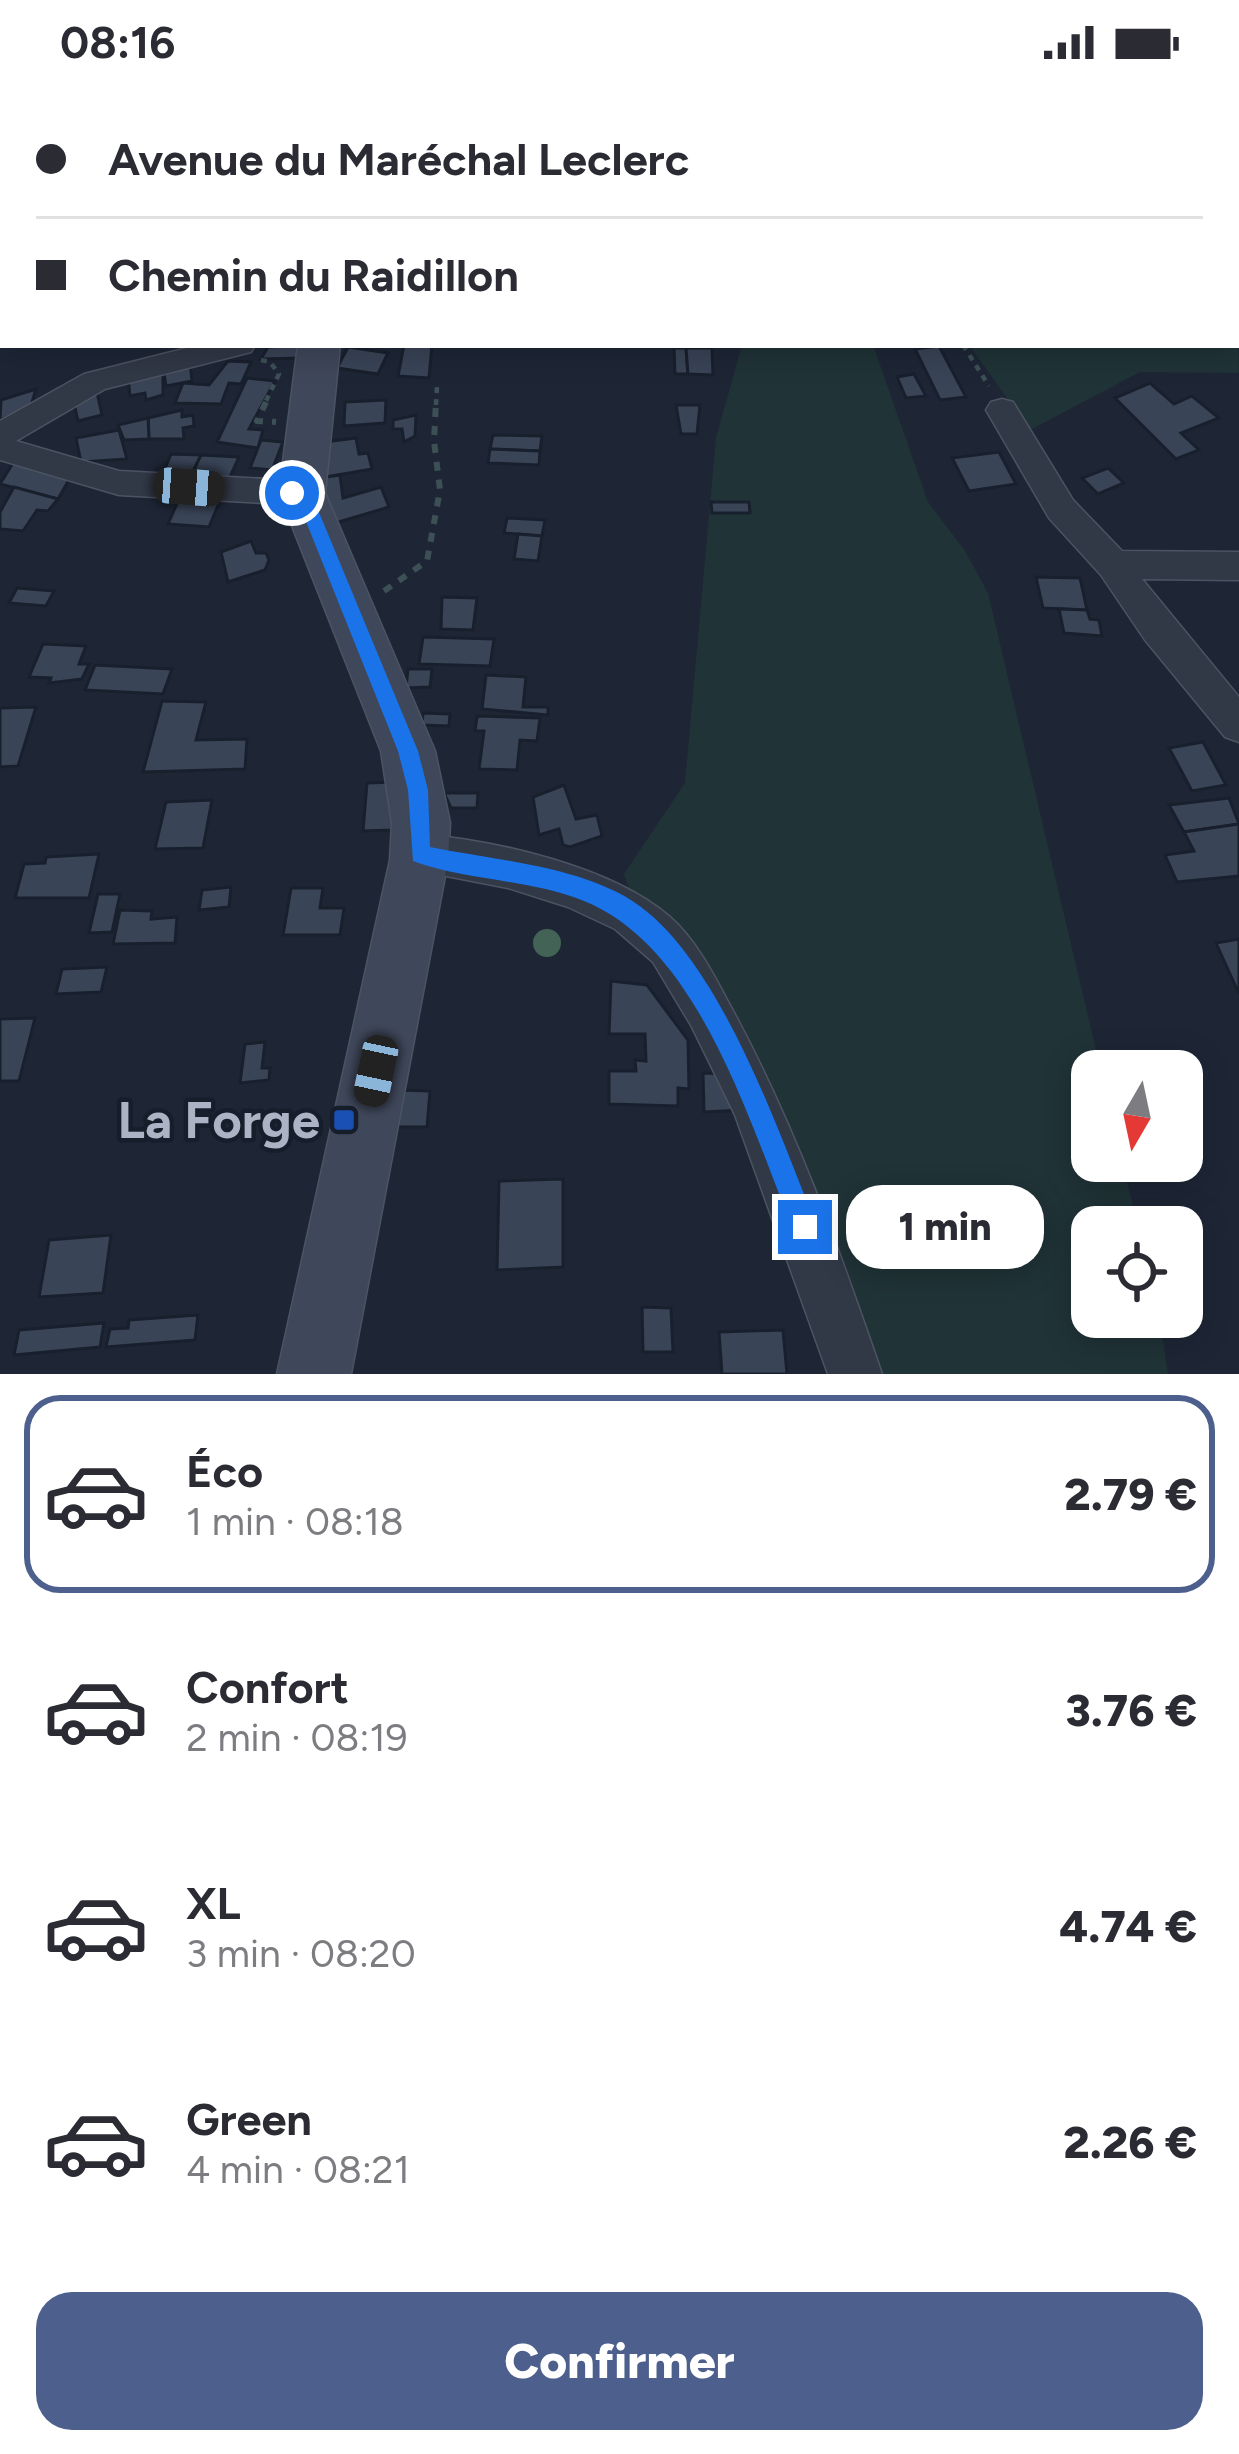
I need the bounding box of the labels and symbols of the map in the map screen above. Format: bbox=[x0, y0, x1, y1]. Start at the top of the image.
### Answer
route start bbox=[265, 466, 319, 520]
car bbox=[152, 467, 226, 507]
car bbox=[351, 1032, 401, 1110]
north arrow bbox=[1071, 1050, 1203, 1182]
place label: La Forge bbox=[118, 1090, 320, 1151]
marker: La Forge bbox=[331, 1107, 357, 1133]
callout: 1 min bbox=[847, 1185, 1045, 1269]
route end bbox=[778, 1200, 832, 1254]

